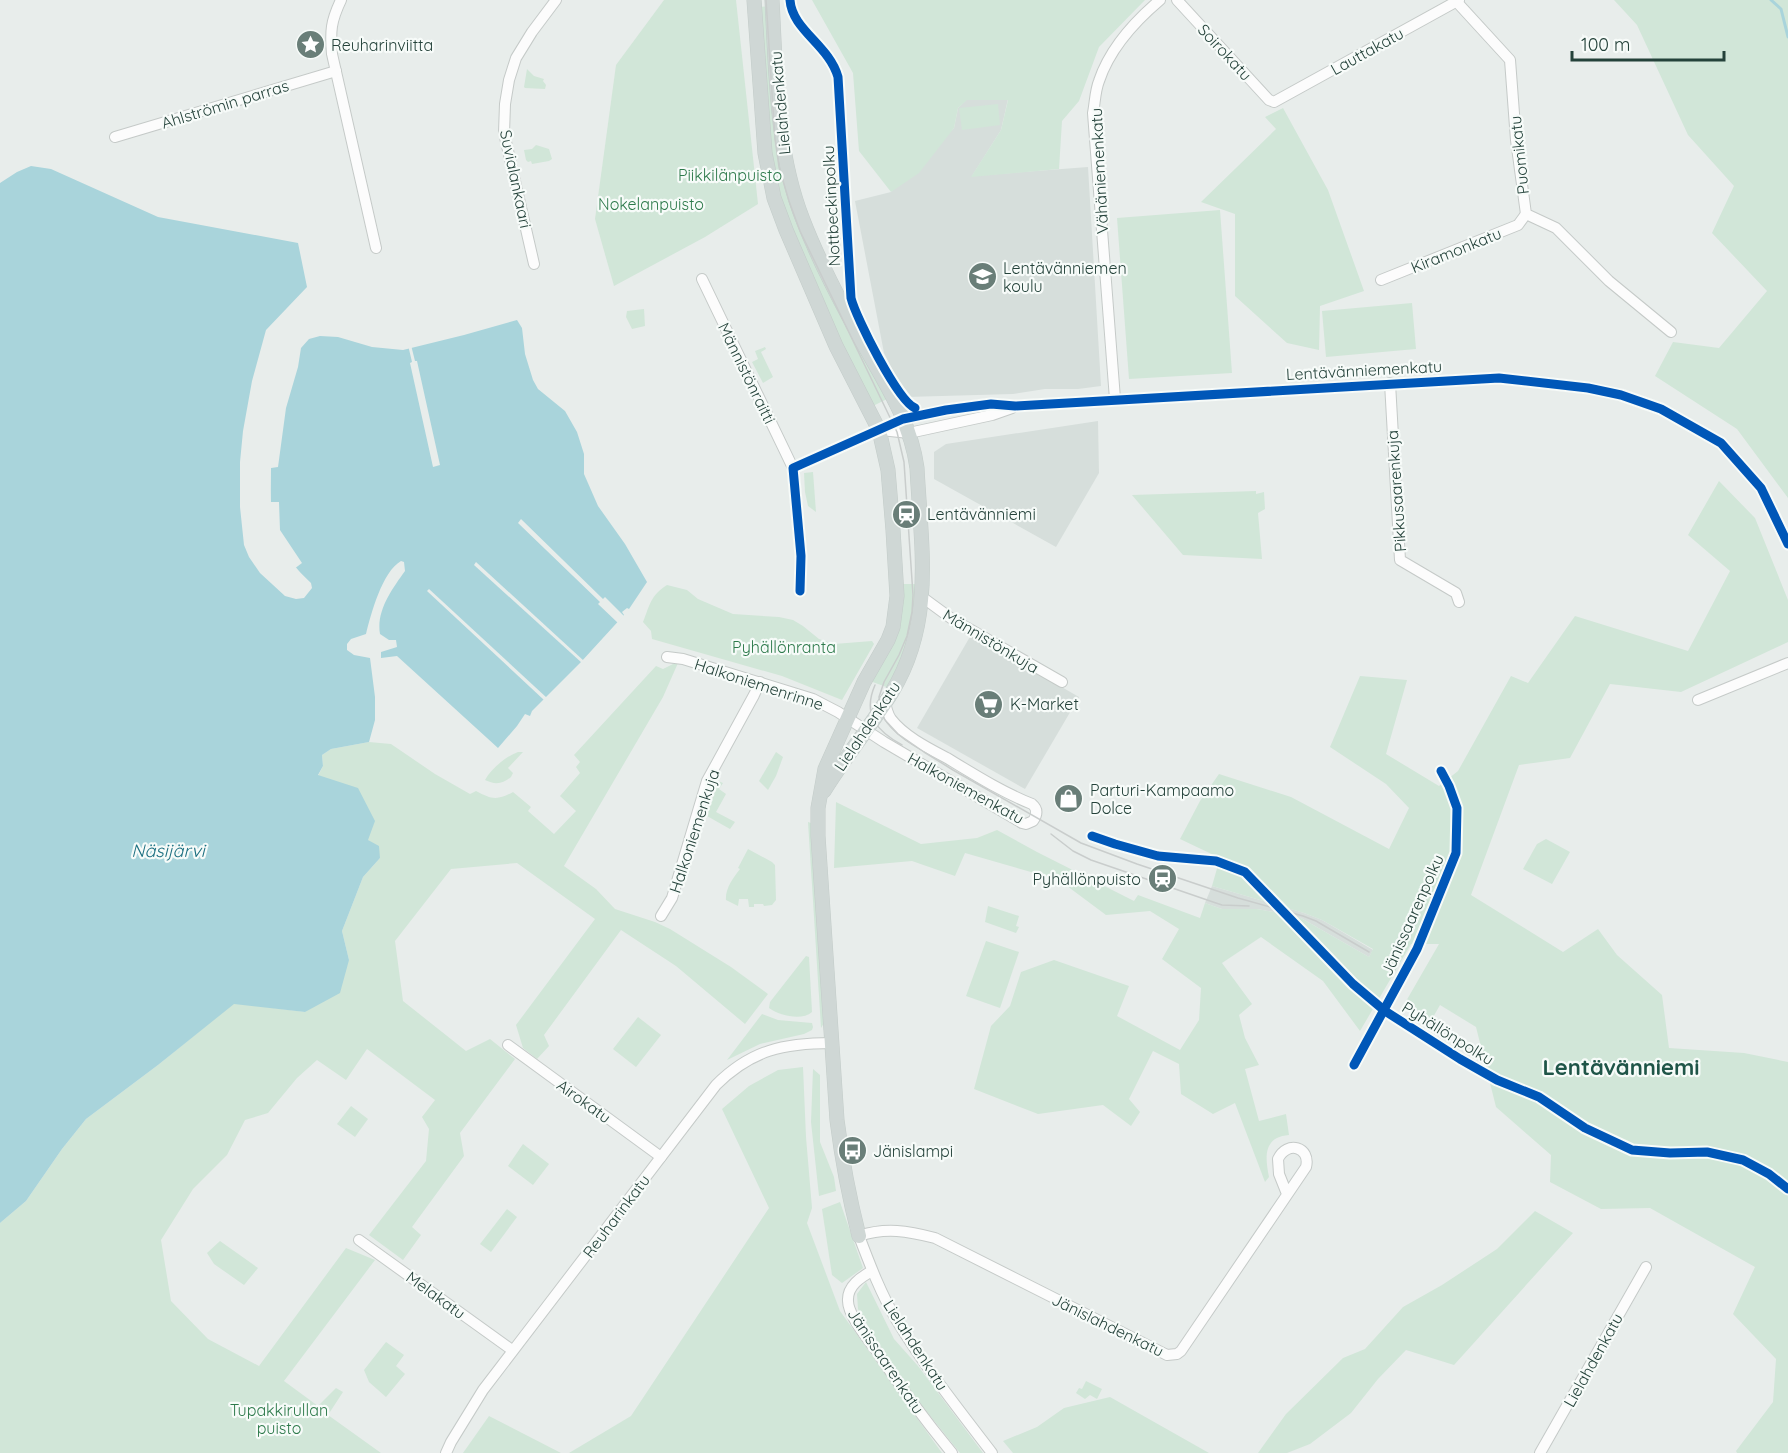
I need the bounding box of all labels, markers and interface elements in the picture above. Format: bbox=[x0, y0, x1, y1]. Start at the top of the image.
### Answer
street label: Soirokatu bbox=[1194, 19, 1256, 85]
street label: Lauttakatu bbox=[1327, 23, 1407, 79]
scale bar bbox=[1572, 24, 1724, 62]
place icon: Reuharinviitta bbox=[294, 29, 326, 61]
text: 100 m bbox=[1581, 33, 1630, 56]
place label: Reuharinviitta bbox=[331, 35, 433, 55]
street label: Lielahdenkatu bbox=[765, 50, 795, 156]
street label: Ahlströmin parras bbox=[159, 75, 291, 133]
street label: Vähäniemenkatu bbox=[1086, 107, 1112, 235]
street label: Puomikatu bbox=[1505, 115, 1533, 195]
street label: Suvialankaari bbox=[496, 128, 536, 230]
street label: Nottbeckinpolku bbox=[818, 145, 844, 267]
park label: Piikkilänpuisto bbox=[678, 165, 782, 185]
park label: Nokelanpuisto bbox=[598, 194, 704, 214]
street label: Kiramonkatu bbox=[1408, 223, 1504, 277]
place label: Lentävänniemen koulu bbox=[1003, 258, 1127, 296]
school or university icon: Lentävänniemen koulu bbox=[966, 261, 998, 293]
street label: Männistönraitti bbox=[714, 319, 780, 427]
street label: Lentävänniemenkatu bbox=[1285, 356, 1443, 384]
street label: Pikkusaarenkuja bbox=[1382, 429, 1410, 553]
station icon: Lentävänniemi bbox=[890, 498, 922, 530]
place label: Lentävänniemi bbox=[927, 504, 1036, 524]
street label: Männistönkuja bbox=[939, 605, 1043, 677]
park label: Pyhällönranta bbox=[732, 637, 836, 657]
street label: Halkoniemenrinne bbox=[692, 654, 826, 714]
street label: Lielahdenkatu bbox=[830, 677, 904, 775]
supermarket icon: K-Market bbox=[973, 688, 1005, 720]
place label: K-Market bbox=[1010, 694, 1079, 714]
street label: Halkoniemenkatu bbox=[904, 748, 1028, 828]
street label: Halkoniemenkuja bbox=[665, 767, 723, 895]
place label: Parturi-Kampaamo Dolce bbox=[1090, 780, 1234, 818]
shop icon: Parturi-Kampaamo Dolce bbox=[1053, 783, 1085, 815]
water label: Näsijärvi bbox=[131, 839, 207, 862]
street label: Jänissaarenpolku bbox=[1376, 851, 1448, 979]
station icon: Pyhällönpuisto bbox=[1146, 863, 1178, 895]
place label: Pyhällönpuisto bbox=[1032, 869, 1141, 889]
street label: Pyhällönpolku bbox=[1398, 997, 1498, 1069]
district label: Lentävänniemi bbox=[1542, 1053, 1700, 1081]
street label: Airokatu bbox=[553, 1075, 615, 1127]
bus stop icon: Jänislampi bbox=[836, 1135, 868, 1167]
place label: Jänislampi bbox=[873, 1141, 953, 1161]
street label: Reuharinkatu bbox=[578, 1170, 654, 1262]
street label: Melakatu bbox=[402, 1267, 470, 1323]
street label: Jänislahdenkatu bbox=[1049, 1289, 1167, 1361]
street label: Lielahdenkatu bbox=[879, 1296, 953, 1394]
street label: Jänissaarenkatu bbox=[843, 1304, 929, 1418]
street label: Lielahdenkatu bbox=[1559, 1310, 1627, 1410]
park label: Tupakkirullan puisto bbox=[230, 1400, 328, 1438]

